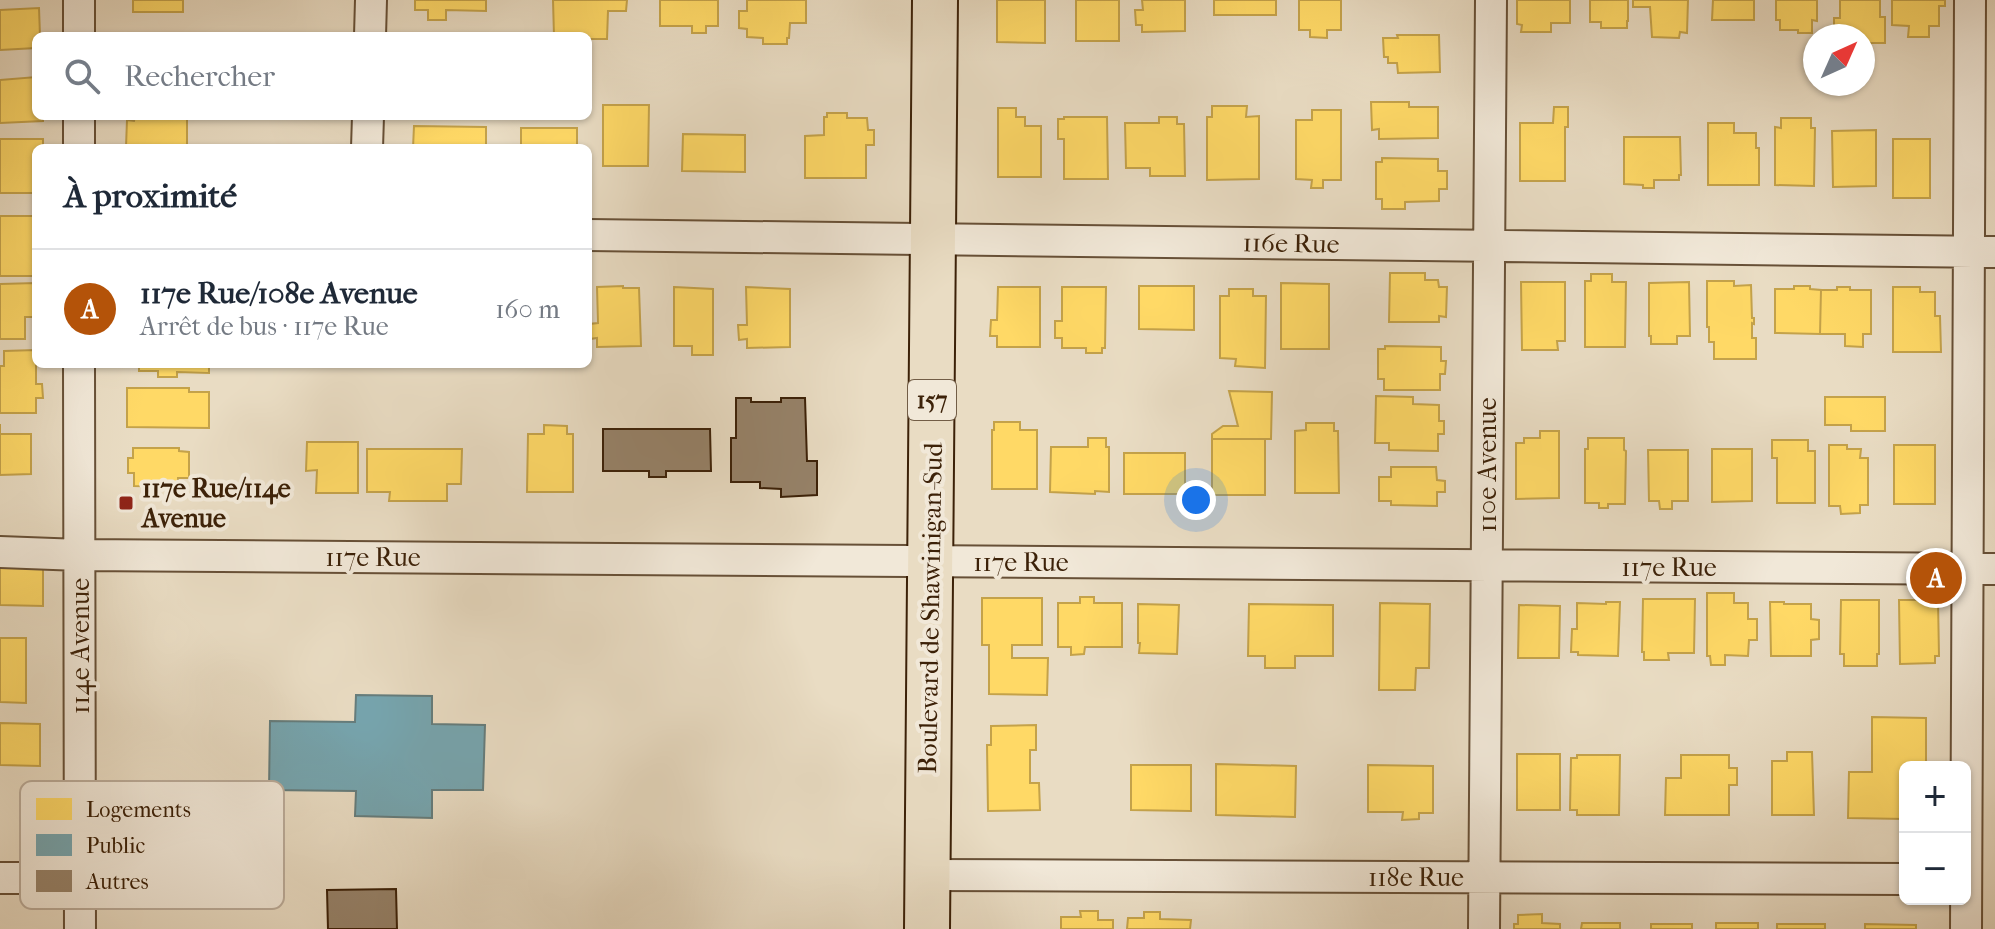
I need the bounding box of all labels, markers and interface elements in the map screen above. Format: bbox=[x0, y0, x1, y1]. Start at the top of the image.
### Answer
north arrow bbox=[1803, 24, 1875, 96]
search box bbox=[32, 32, 592, 120]
icon: search bbox=[60, 54, 104, 98]
text: Rechercher bbox=[124, 59, 275, 94]
text: À proximité bbox=[64, 176, 237, 216]
street label: 116e Rue bbox=[1242, 227, 1340, 260]
text: 117e Rue/108e Avenue bbox=[140, 276, 418, 311]
text: A bbox=[82, 294, 98, 325]
text: 160 m bbox=[495, 294, 560, 325]
text: Arrêt de bus · 117e Rue bbox=[140, 311, 389, 342]
road number: 157 bbox=[908, 380, 956, 420]
street label: 110e Avenue bbox=[1472, 397, 1503, 533]
street label: Boulevard de Shawinigan-Sud bbox=[912, 441, 949, 774]
place label: 117e Rue/114e Avenue bbox=[140, 473, 291, 534]
your location bbox=[1176, 480, 1216, 520]
marker: 117e Rue/114e Avenue bbox=[117, 494, 135, 512]
street label: 117e Rue bbox=[325, 542, 421, 573]
street label: 117e Rue bbox=[973, 547, 1069, 578]
pin: A bbox=[1910, 548, 1962, 608]
street label: 117e Rue bbox=[1621, 552, 1717, 583]
street label: 114e Avenue bbox=[65, 578, 96, 714]
map controls bbox=[1899, 761, 1971, 905]
button: + bbox=[1899, 761, 1971, 833]
legend bbox=[20, 781, 284, 909]
text: Logements bbox=[86, 797, 191, 823]
text: Public bbox=[86, 833, 145, 859]
button: − bbox=[1899, 833, 1971, 905]
street label: 118e Rue bbox=[1368, 862, 1464, 893]
text: Autres bbox=[85, 869, 149, 895]

